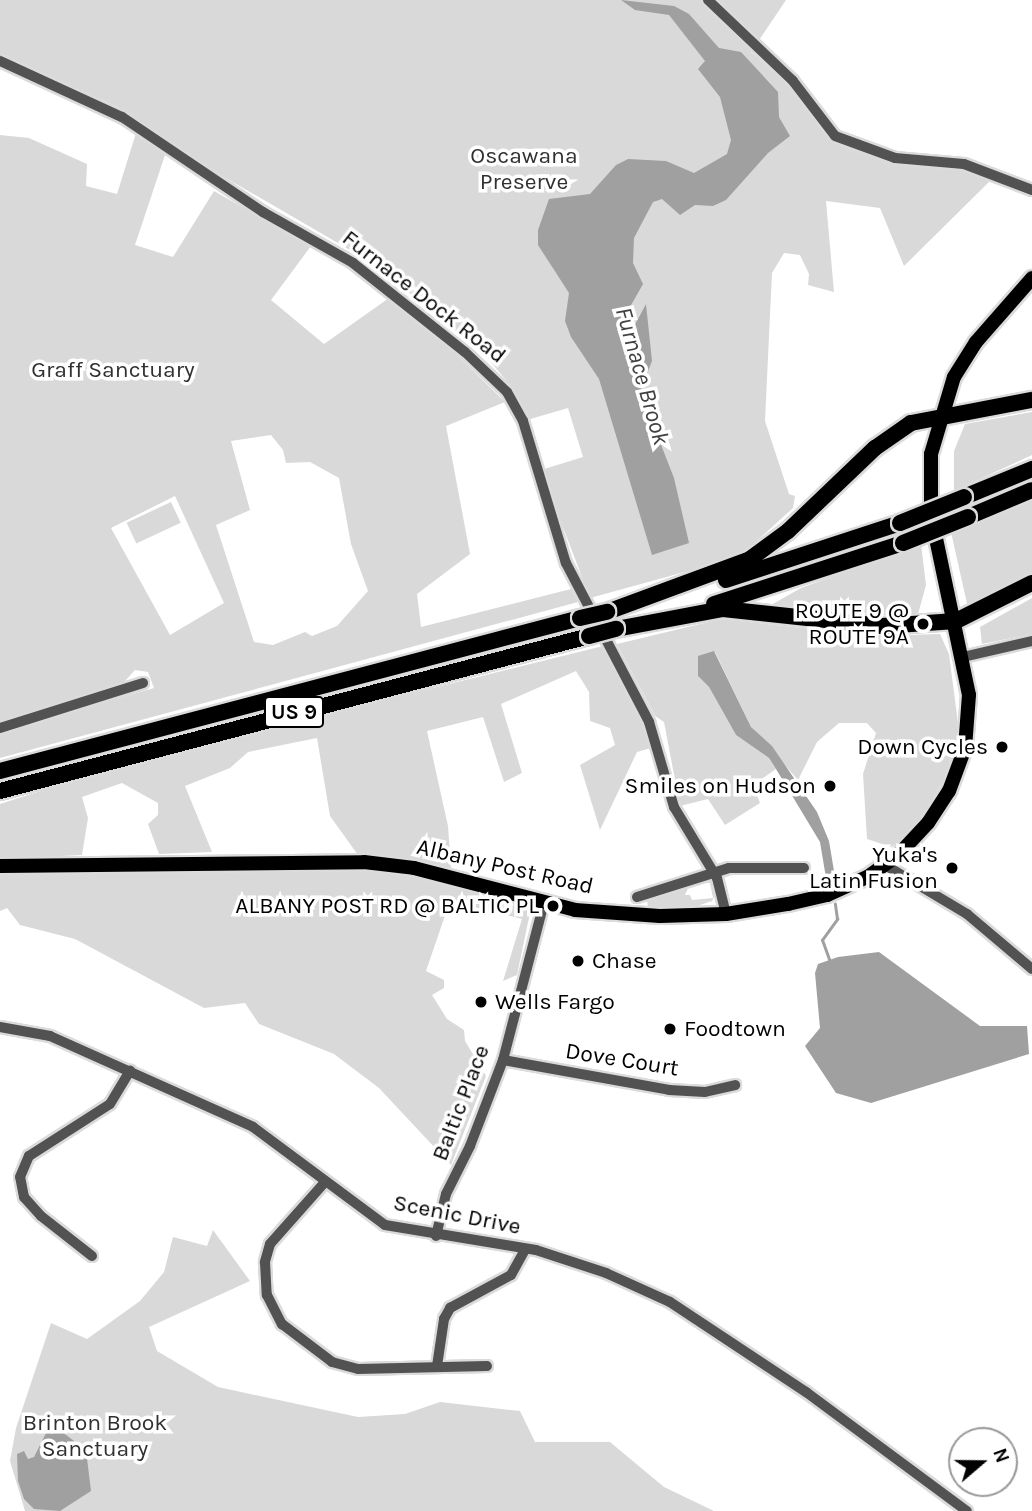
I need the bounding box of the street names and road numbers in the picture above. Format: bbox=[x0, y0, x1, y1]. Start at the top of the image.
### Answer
street label: Furnace Dock Road bbox=[337, 224, 511, 370]
road number: US 9 bbox=[262, 694, 326, 730]
street label: Albany Post Road bbox=[414, 833, 596, 901]
street label: Dove Court bbox=[563, 1037, 681, 1083]
street label: Baltic Place bbox=[426, 1041, 496, 1165]
street label: Scenic Drive bbox=[391, 1189, 523, 1241]

